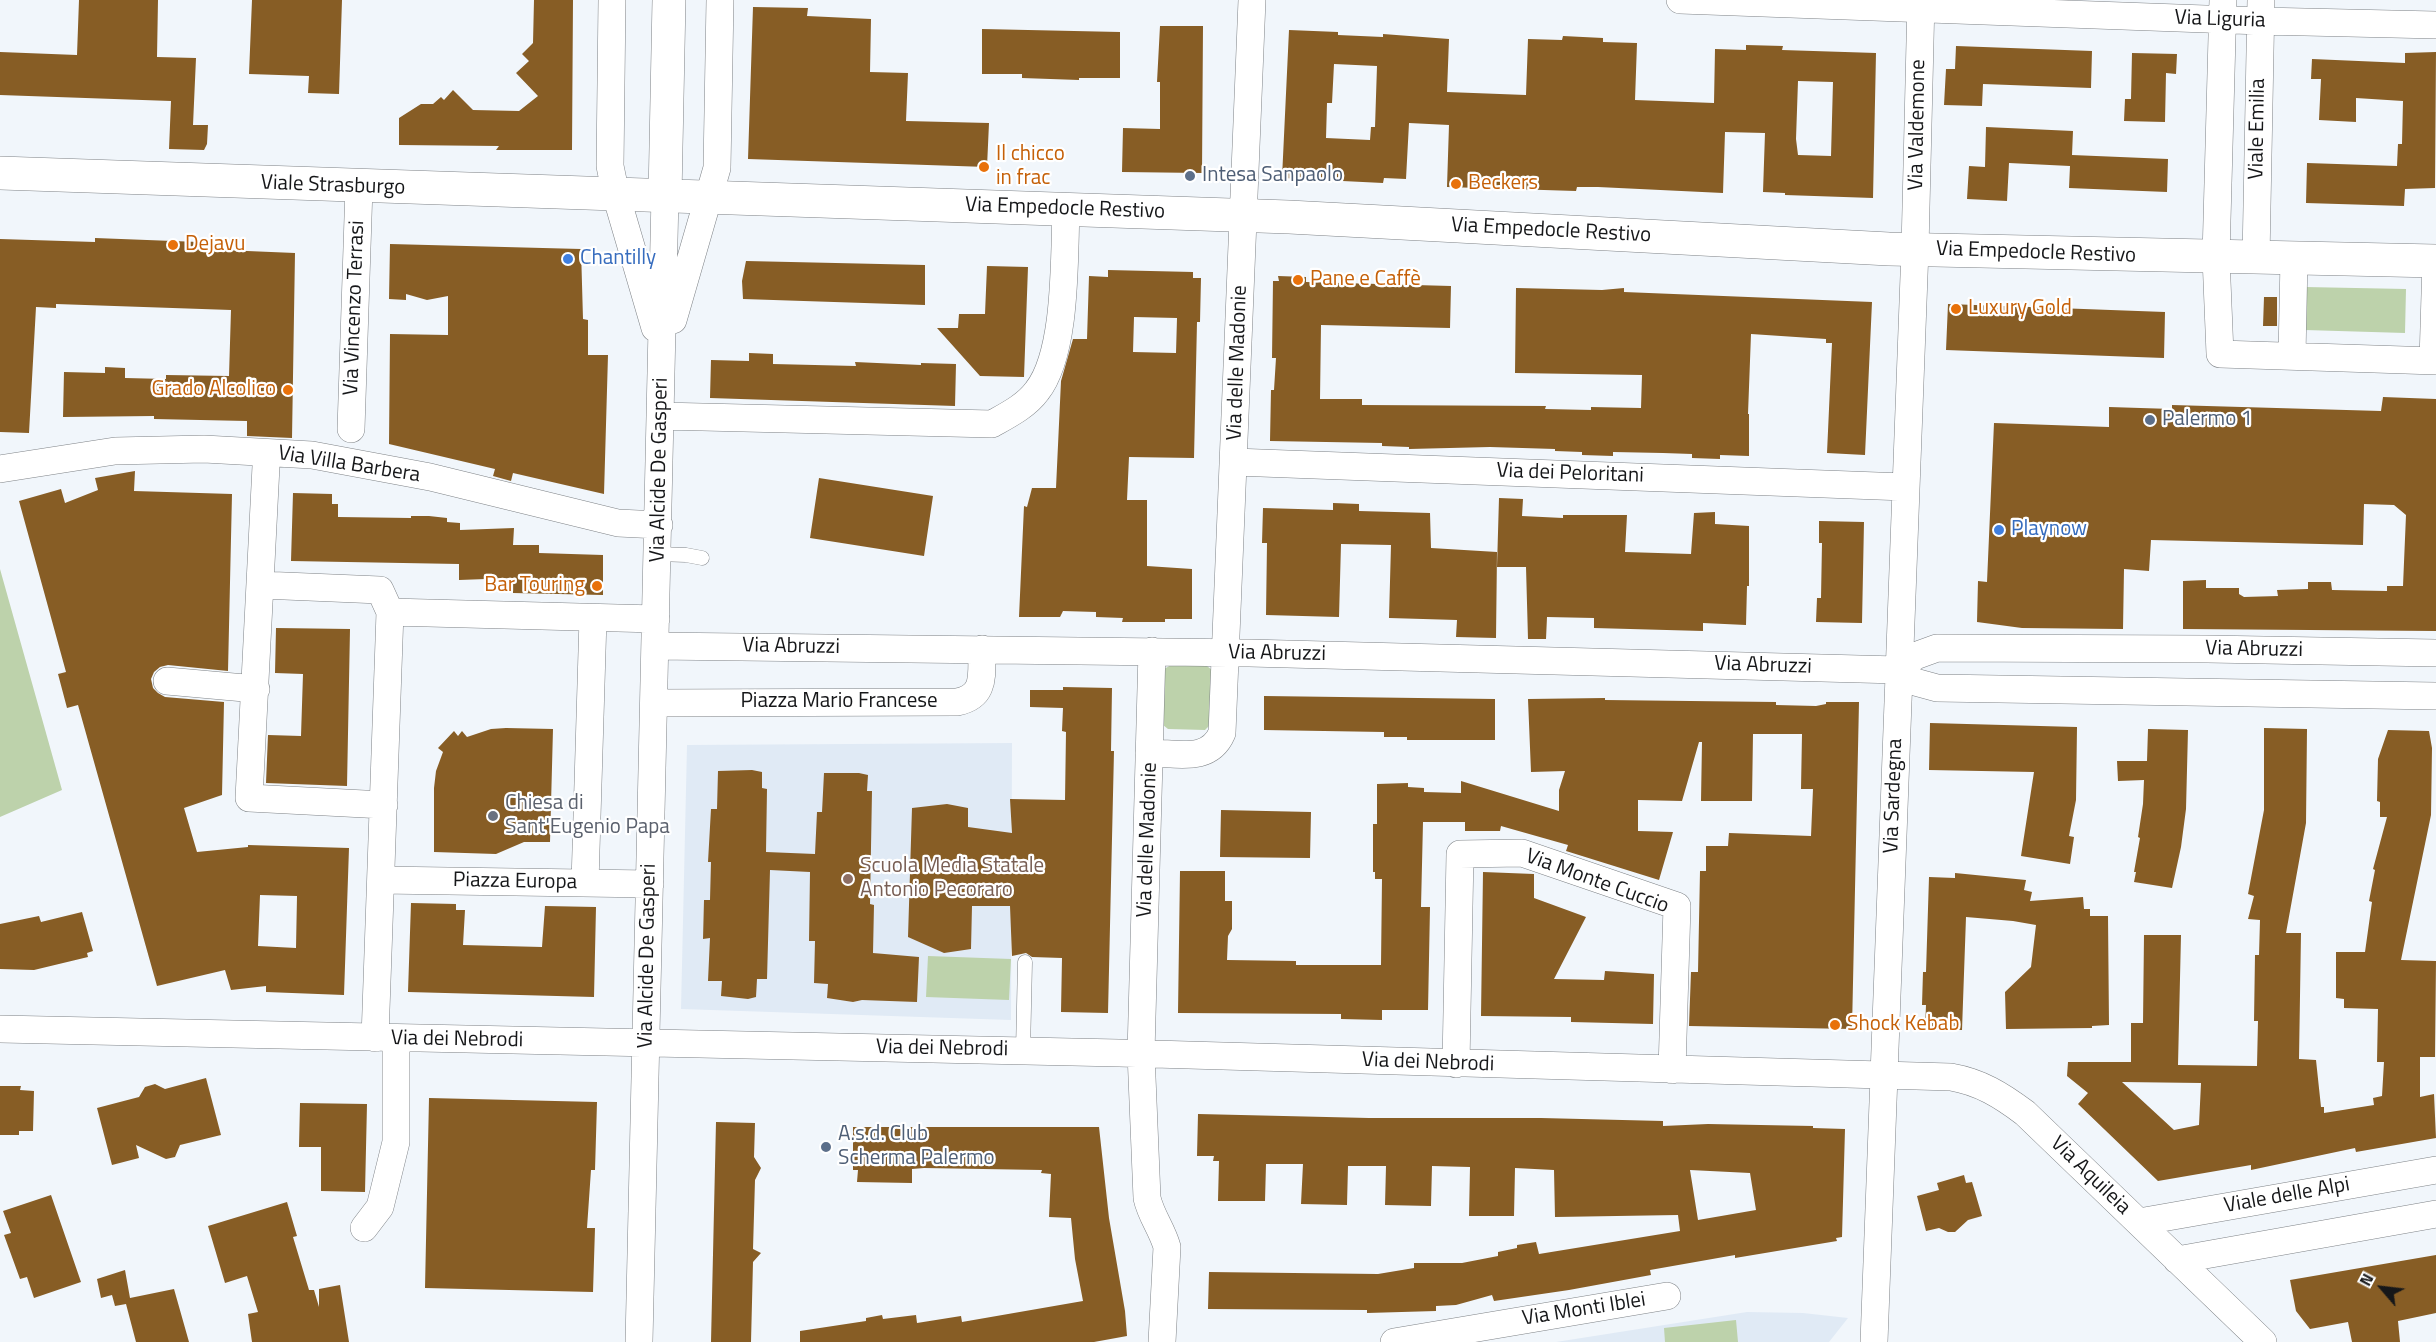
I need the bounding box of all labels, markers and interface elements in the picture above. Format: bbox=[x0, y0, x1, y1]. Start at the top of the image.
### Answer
street label: Via Liguria bbox=[2174, 6, 2266, 34]
street label: Via Valdemone bbox=[1904, 59, 1932, 191]
street label: Viale Emilia bbox=[2245, 78, 2271, 180]
place label: Il chicco in frac bbox=[996, 142, 1065, 192]
marker: Il chicco in frac bbox=[977, 160, 991, 174]
place label: Intesa Sanpaolo bbox=[1202, 163, 1343, 189]
marker: Intesa Sanpaolo bbox=[1183, 169, 1197, 183]
street label: Viale Strasburgo bbox=[260, 171, 406, 201]
place label: Beckers bbox=[1468, 171, 1538, 197]
marker: Beckers bbox=[1449, 177, 1463, 191]
street label: Via Empedocle Restivo bbox=[964, 193, 1166, 225]
street label: Via Empedocle Restivo bbox=[1450, 213, 1652, 249]
street label: Via Vincenzo Terrasi bbox=[339, 220, 371, 396]
place label: Dejavu bbox=[185, 232, 245, 258]
street label: Via Empedocle Restivo bbox=[1935, 237, 2137, 269]
marker: Dejavu bbox=[166, 238, 180, 252]
place label: Chantilly bbox=[580, 246, 656, 272]
marker: Chantilly bbox=[561, 252, 575, 266]
place label: Pane e Caffè bbox=[1310, 267, 1421, 293]
marker: Pane e Caffè bbox=[1291, 273, 1305, 287]
street label: Via delle Madonie bbox=[1223, 285, 1253, 441]
place label: Luxury Gold bbox=[1968, 296, 2072, 322]
marker: Luxury Gold bbox=[1949, 302, 1963, 316]
place label: Grado Alcolico bbox=[151, 377, 276, 403]
street label: Via Alcide De Gasperi bbox=[646, 377, 674, 563]
marker: Grado Alcolico bbox=[281, 383, 295, 397]
place label: Palermo 1 bbox=[2162, 407, 2253, 433]
marker: Palermo 1 bbox=[2143, 413, 2157, 427]
street label: Via Villa Barbera bbox=[276, 441, 422, 489]
street label: Via dei Peloritani bbox=[1496, 459, 1644, 489]
place label: Playnow bbox=[2011, 517, 2087, 543]
marker: Playnow bbox=[1992, 523, 2006, 537]
place label: Bar Touring bbox=[484, 573, 585, 599]
marker: Bar Touring bbox=[590, 579, 604, 593]
street label: Via Abruzzi bbox=[742, 634, 840, 660]
street label: Via Abruzzi bbox=[2205, 637, 2303, 663]
street label: Via Abruzzi bbox=[1228, 641, 1326, 667]
street label: Via Abruzzi bbox=[1714, 652, 1812, 680]
street label: Piazza Mario Francese bbox=[740, 689, 938, 715]
street label: Via Sardegna bbox=[1879, 738, 1909, 854]
street label: Via delle Madonie bbox=[1133, 762, 1163, 918]
place label: Chiesa di Sant'Eugenio Papa bbox=[505, 791, 670, 841]
marker: Chiesa di Sant'Eugenio Papa bbox=[486, 809, 500, 823]
street label: Via Monte Cuccio bbox=[1522, 844, 1672, 920]
place label: Scuola Media Statale Antonio Pecoraro bbox=[860, 854, 1044, 904]
street label: Via Alcide De Gasperi bbox=[634, 863, 662, 1049]
street label: Piazza Europa bbox=[453, 868, 577, 896]
marker: Scuola Media Statale Antonio Pecoraro bbox=[841, 872, 855, 886]
place label: Shock Kebab bbox=[1847, 1012, 1959, 1038]
marker: Shock Kebab bbox=[1828, 1018, 1842, 1032]
street label: Via dei Nebrodi bbox=[391, 1026, 523, 1054]
street label: Via dei Nebrodi bbox=[876, 1035, 1008, 1063]
street label: Via dei Nebrodi bbox=[1361, 1048, 1495, 1078]
place label: A.s.d. Club Scherma Palermo bbox=[838, 1122, 995, 1172]
street label: Via Aquileia bbox=[2045, 1132, 2135, 1220]
marker: A.s.d. Club Scherma Palermo bbox=[819, 1140, 833, 1154]
street label: Viale delle Alpi bbox=[2222, 1173, 2352, 1219]
north arrow bbox=[2352, 1258, 2412, 1318]
text: N bbox=[2353, 1269, 2379, 1290]
street label: Via Monti Iblei bbox=[1520, 1288, 1648, 1332]

